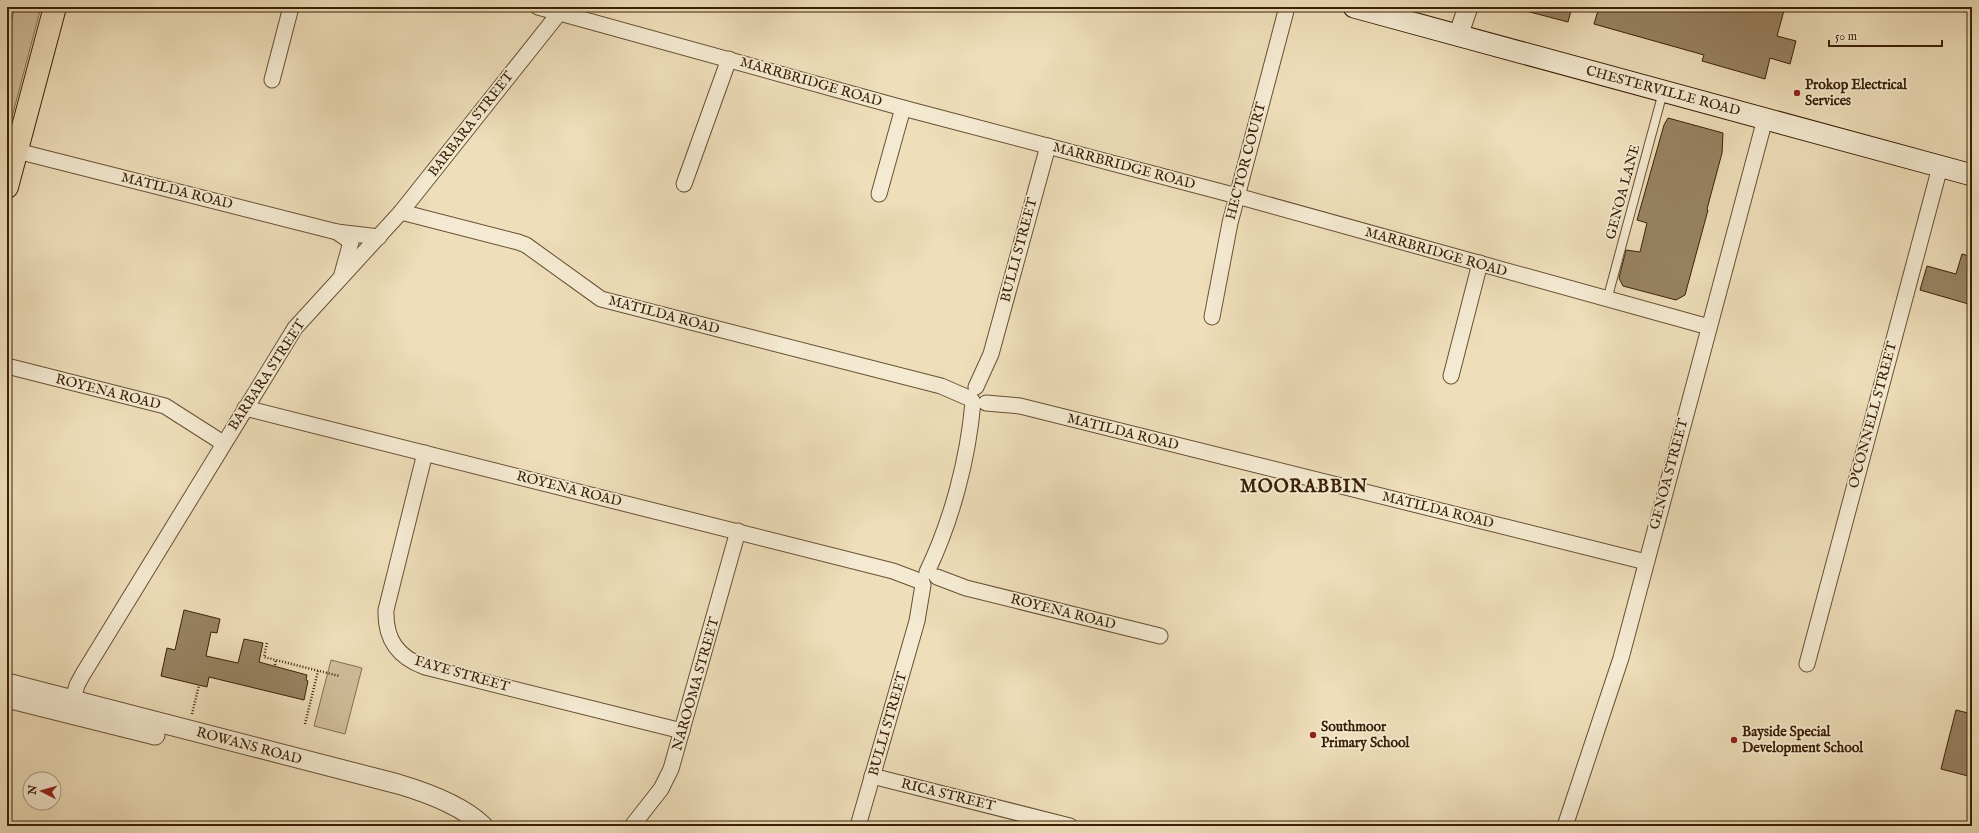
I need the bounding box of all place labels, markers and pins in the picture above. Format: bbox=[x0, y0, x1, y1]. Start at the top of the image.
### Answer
place label: Prokop Electrical Services bbox=[1805, 76, 1908, 110]
marker: Prokop Electrical Services bbox=[1792, 88, 1802, 98]
place label: Southmoor Primary School bbox=[1321, 718, 1411, 752]
place label: Bayside Special Development School bbox=[1742, 723, 1864, 757]
marker: Southmoor Primary School bbox=[1308, 730, 1318, 740]
marker: Bayside Special Development School bbox=[1729, 735, 1739, 745]

